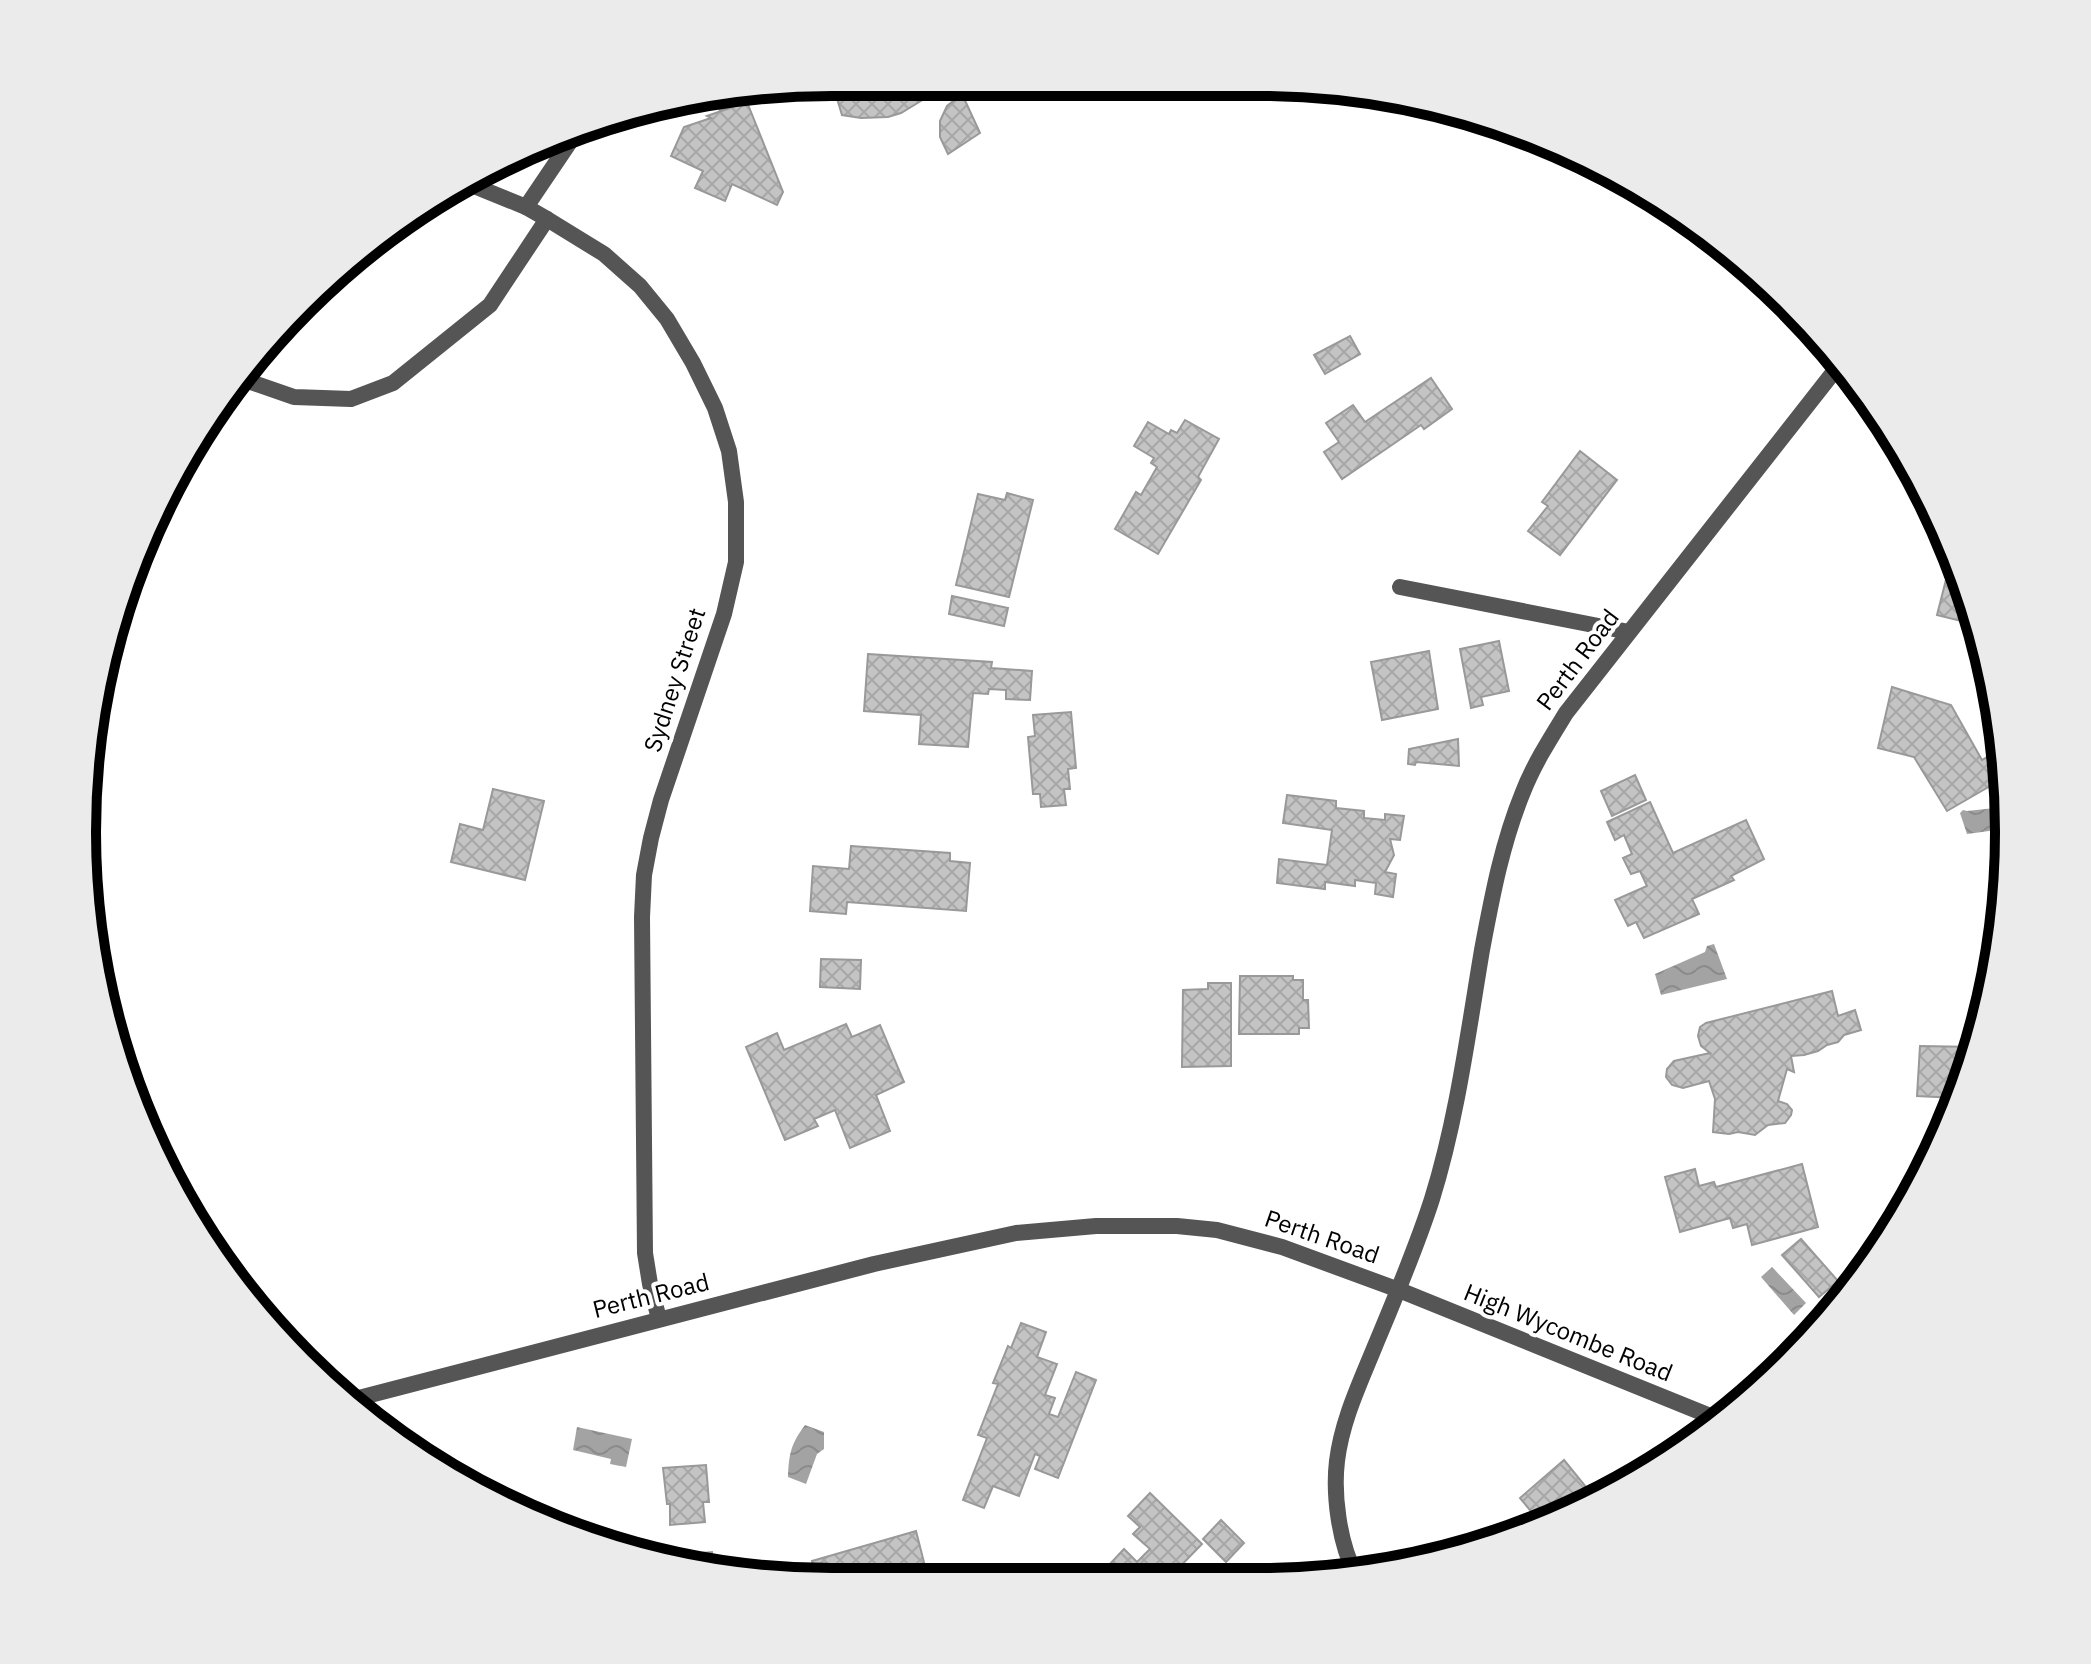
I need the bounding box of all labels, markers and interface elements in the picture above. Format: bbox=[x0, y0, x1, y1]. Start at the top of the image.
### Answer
street label: Perth Road bbox=[1529, 602, 1626, 717]
street label: Sydney Street bbox=[636, 603, 712, 756]
street label: Perth Road bbox=[1261, 1202, 1384, 1271]
street label: Perth Road bbox=[589, 1265, 712, 1325]
street label: High Wycombe Road bbox=[1459, 1276, 1677, 1389]

